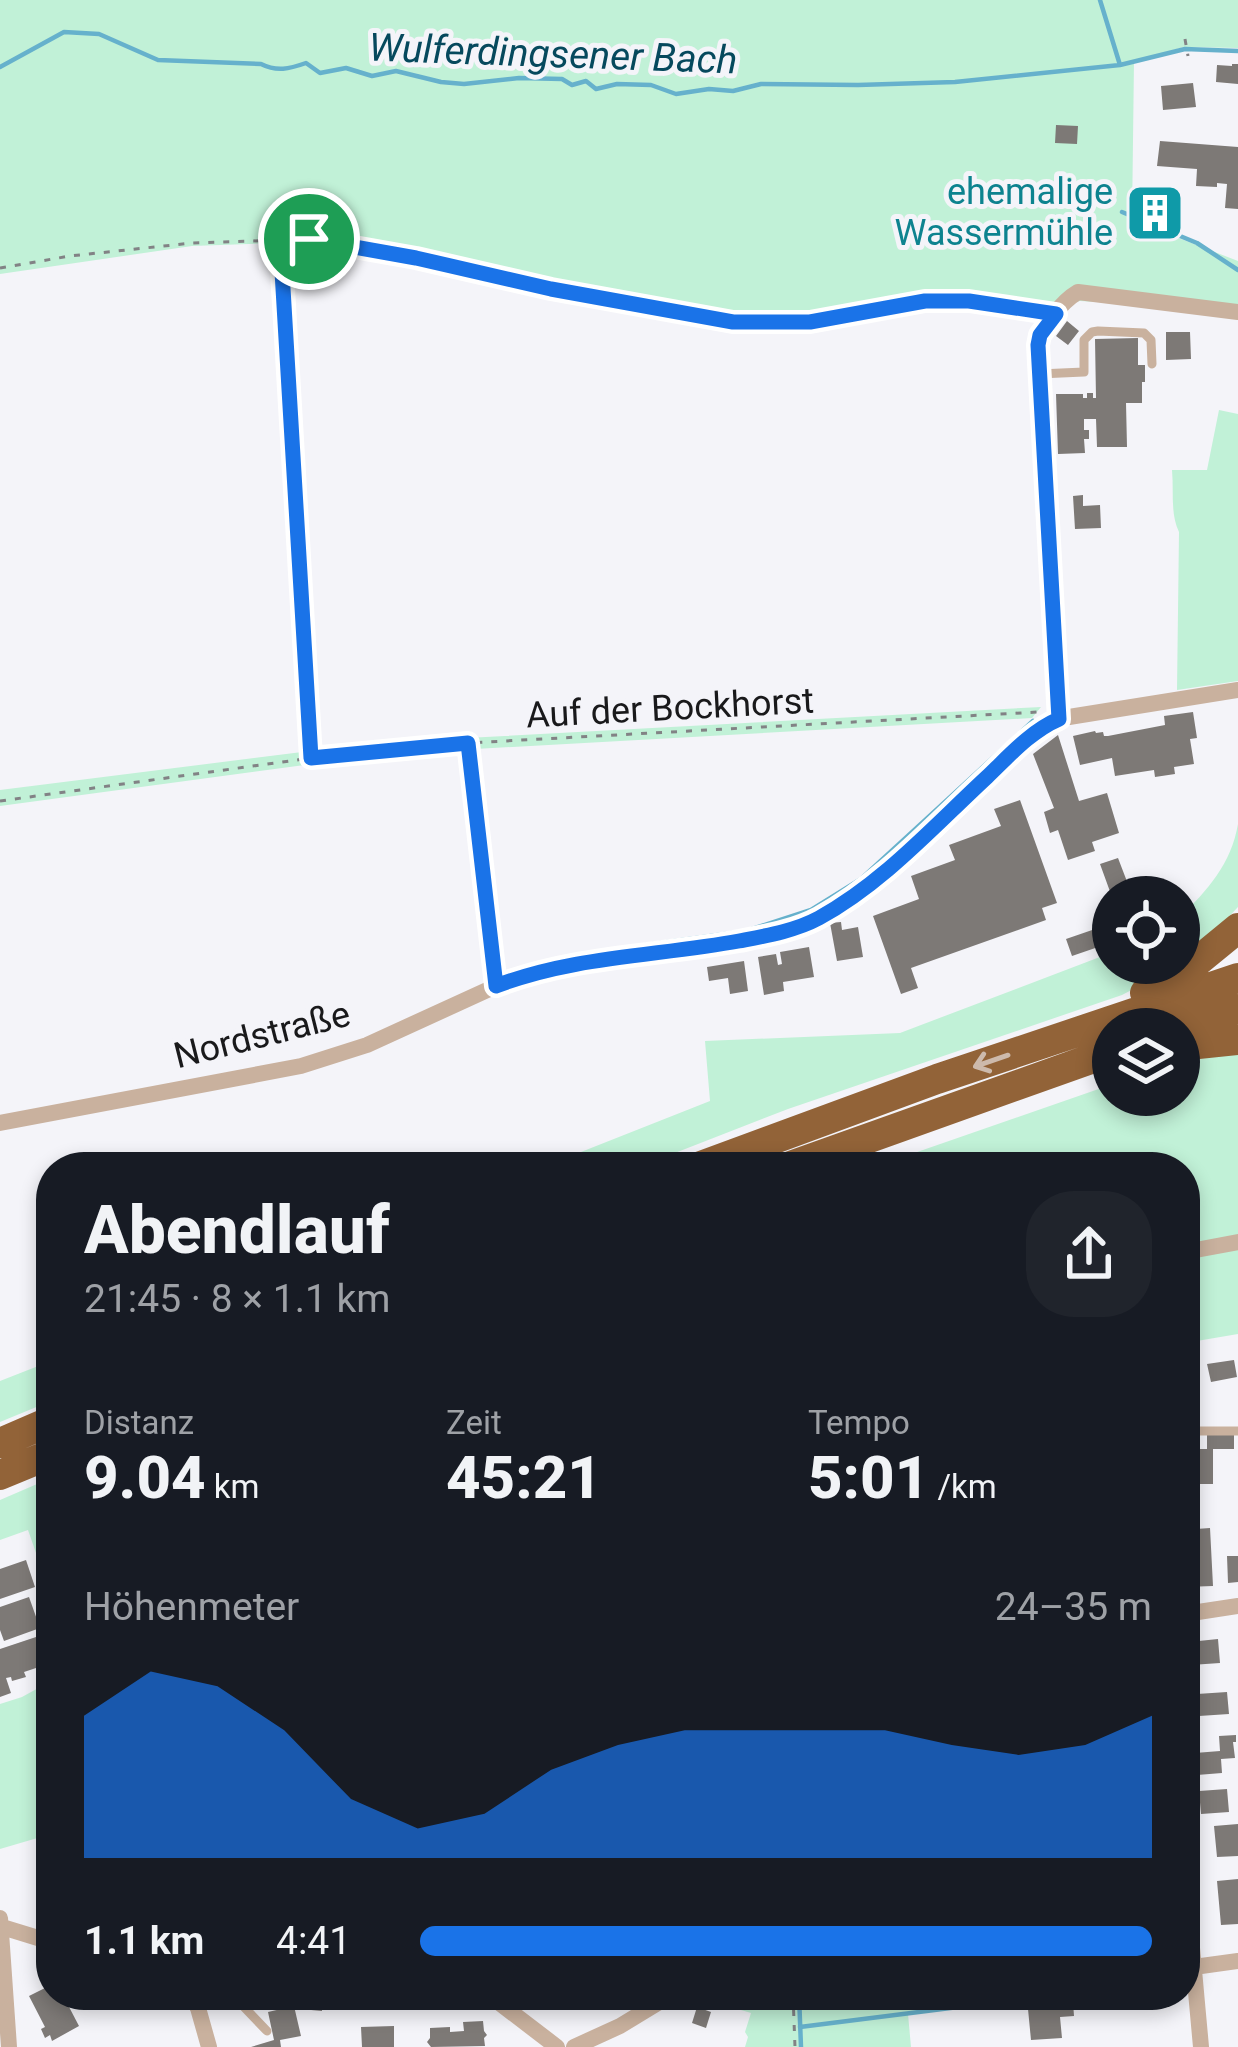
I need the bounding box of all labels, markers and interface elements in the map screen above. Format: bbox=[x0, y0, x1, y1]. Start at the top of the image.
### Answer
water label: Wulferdingsener Bach bbox=[368, 25, 738, 83]
place label: ehemalige Wassermühle bbox=[895, 171, 1113, 254]
building icon: ehemalige Wassermühle bbox=[1124, 182, 1186, 244]
pin bbox=[258, 188, 360, 290]
icon: arrive bbox=[276, 206, 342, 272]
street label: Auf der Bockhorst bbox=[525, 679, 815, 737]
map controls bbox=[1092, 876, 1200, 1116]
button: locate bbox=[1092, 876, 1200, 984]
street label: Nordstraße bbox=[169, 993, 355, 1077]
button: layers bbox=[1092, 1008, 1200, 1116]
one-way arrow bbox=[973, 1051, 1011, 1073]
button: share bbox=[1026, 1191, 1152, 1317]
text: Abendlauf bbox=[84, 1192, 390, 1269]
text: 21:45 · 8 × 1.1 km bbox=[84, 1276, 391, 1322]
text: Distanz bbox=[84, 1403, 194, 1442]
text: Zeit bbox=[446, 1403, 502, 1442]
text: Tempo bbox=[808, 1403, 910, 1442]
text: 9.04 bbox=[84, 1442, 206, 1513]
text: 45:21 bbox=[446, 1442, 602, 1513]
text: 5:01 bbox=[808, 1442, 929, 1513]
text: km bbox=[206, 1467, 259, 1506]
text: /km bbox=[929, 1467, 997, 1506]
text: Höhenmeter bbox=[84, 1584, 299, 1630]
text: 24–35 m bbox=[995, 1584, 1152, 1630]
text: 1.1 km bbox=[84, 1918, 204, 1964]
text: 4:41 bbox=[276, 1918, 351, 1964]

